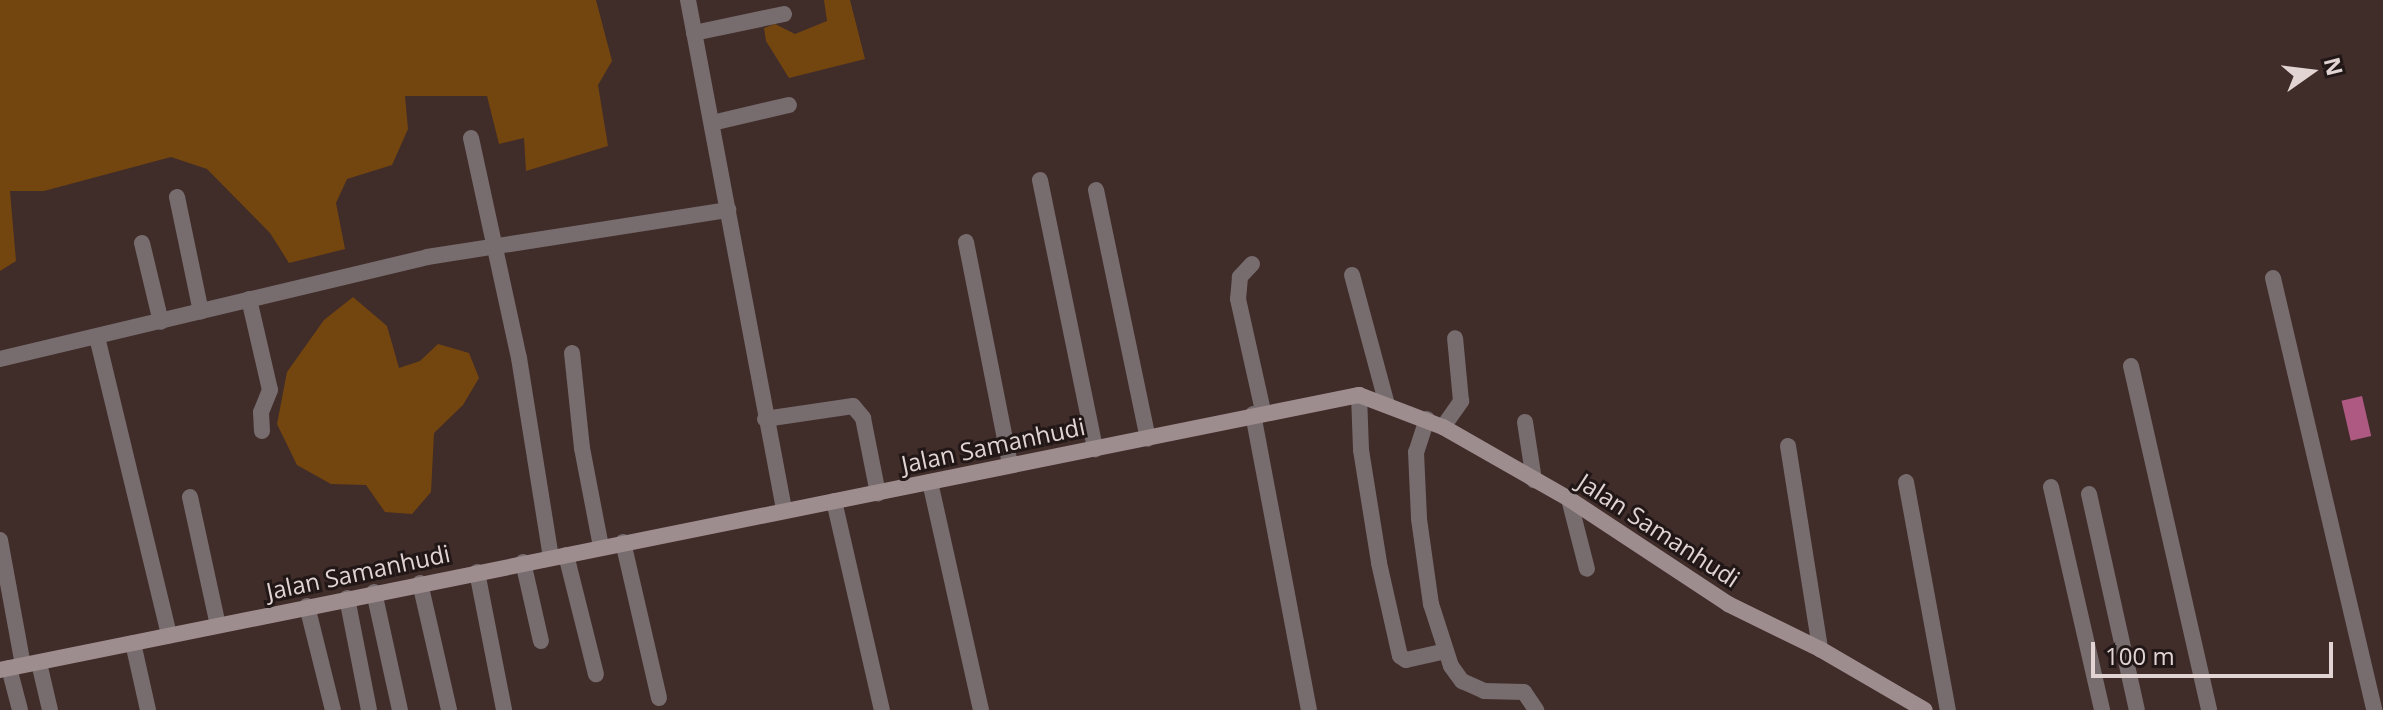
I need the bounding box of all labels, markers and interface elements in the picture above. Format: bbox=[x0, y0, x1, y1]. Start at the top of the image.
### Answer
north arrow bbox=[2271, 32, 2351, 112]
text: N bbox=[2318, 54, 2351, 78]
street label: Jalan Samanhudi bbox=[899, 411, 1087, 479]
street label: Jalan Samanhudi bbox=[1573, 467, 1745, 593]
street label: Jalan Samanhudi bbox=[264, 538, 452, 606]
scale bar bbox=[2095, 626, 2337, 676]
text: 100 m bbox=[2105, 639, 2175, 672]

